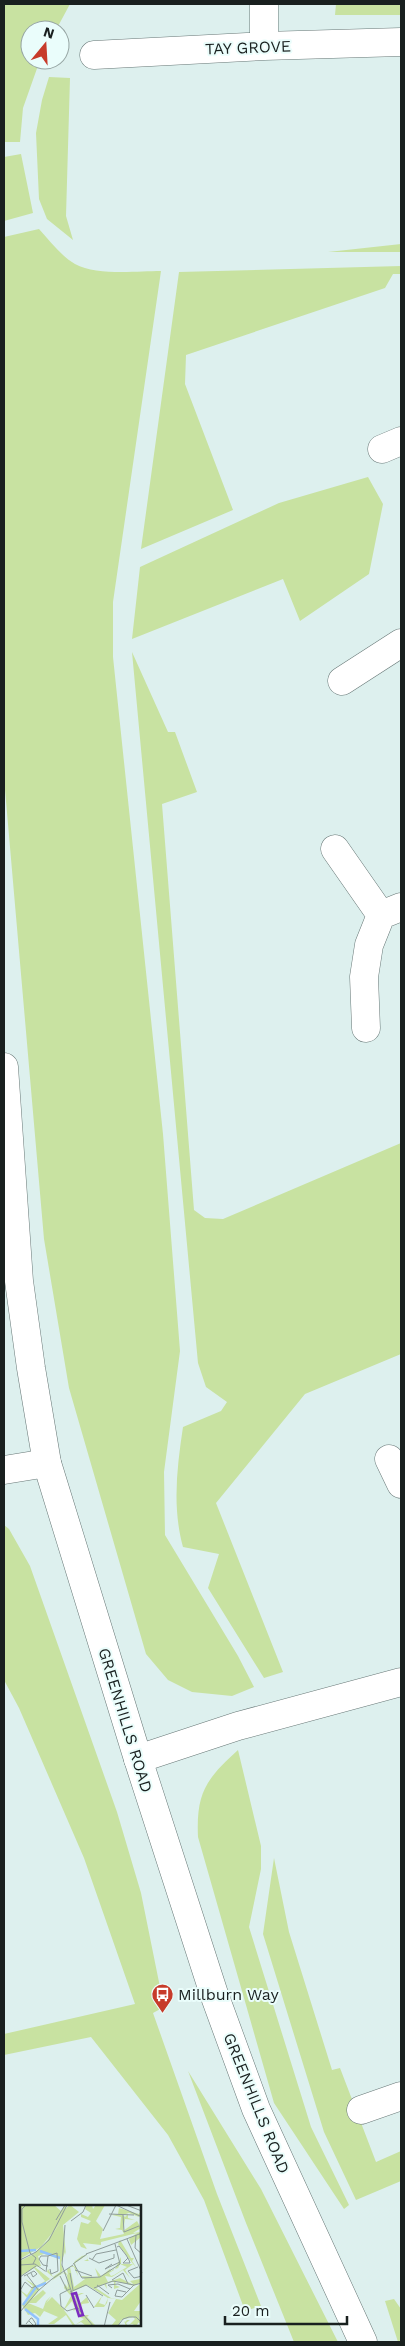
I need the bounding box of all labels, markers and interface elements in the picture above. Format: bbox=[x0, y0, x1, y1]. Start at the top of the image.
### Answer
north arrow bbox=[20, 20, 70, 70]
text: N bbox=[42, 23, 56, 42]
street label: TAY GROVE bbox=[205, 37, 291, 58]
street label: GREENHILLS ROAD bbox=[95, 1646, 157, 1795]
bus stop icon: Millburn Way bbox=[150, 1982, 174, 2013]
place label: Millburn Way bbox=[178, 1985, 279, 2004]
street label: GREENHILLS ROAD bbox=[220, 2030, 293, 2176]
inset map bbox=[20, 2205, 141, 2326]
scale bar bbox=[225, 2294, 348, 2326]
text: 20 m bbox=[232, 2302, 270, 2320]

